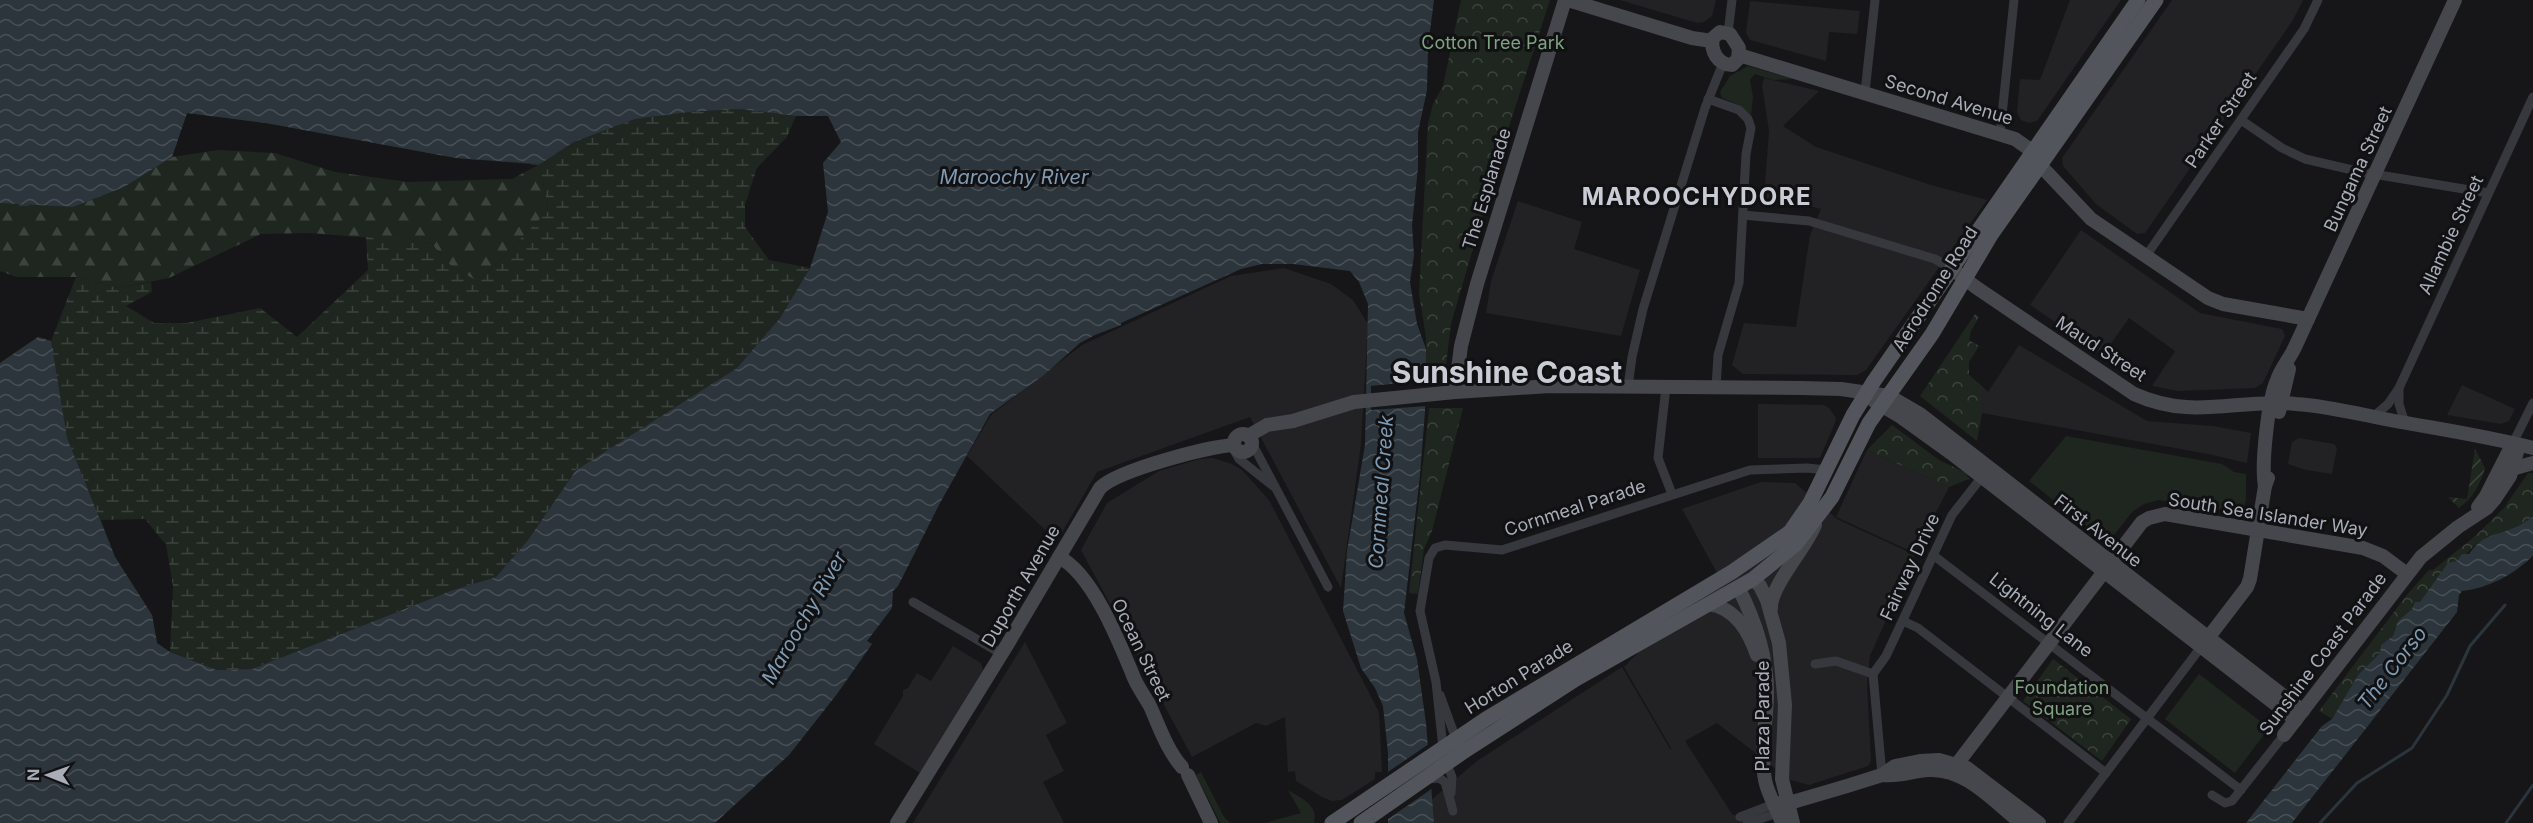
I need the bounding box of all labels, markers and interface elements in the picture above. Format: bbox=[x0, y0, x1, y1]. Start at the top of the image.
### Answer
park label: Cotton Tree Park bbox=[1421, 32, 1565, 53]
street label: Parker Street bbox=[2181, 68, 2260, 172]
street label: Second Avenue bbox=[1882, 70, 2016, 129]
street label: Bungama Street bbox=[2319, 103, 2396, 235]
street label: The Esplanade bbox=[1458, 126, 1515, 252]
water label: Maroochy River bbox=[939, 165, 1089, 189]
street label: Allambie Street bbox=[2414, 172, 2487, 298]
district label: MAROOCHYDORE bbox=[1582, 182, 1812, 211]
street label: Aerodrome Road bbox=[1888, 222, 1981, 355]
street label: Maud Street bbox=[2052, 311, 2151, 386]
district label: Sunshine Coast bbox=[1392, 354, 1622, 390]
water label: Cornmeal Creek bbox=[1364, 413, 1398, 570]
street label: Cornmeal Parade bbox=[1501, 475, 1648, 540]
street label: South Sea Islander Way bbox=[2167, 488, 2369, 541]
street label: First Avenue bbox=[2050, 490, 2146, 571]
street label: Fairway Drive bbox=[1876, 510, 1944, 624]
street label: Duporth Avenue bbox=[977, 521, 1064, 650]
water label: Maroochy River bbox=[756, 547, 852, 689]
street label: Lightning Lane bbox=[1985, 568, 2097, 661]
street label: Sunshine Coast Parade bbox=[2255, 568, 2391, 739]
street label: Ocean Street bbox=[1108, 595, 1175, 705]
water label: The Corso bbox=[2352, 622, 2432, 714]
street label: Horton Parade bbox=[1461, 635, 1577, 718]
street label: Plaza Parade bbox=[1752, 660, 1773, 772]
park label: Foundation Square bbox=[2015, 677, 2109, 719]
north arrow bbox=[18, 745, 78, 805]
text: N bbox=[23, 768, 43, 781]

